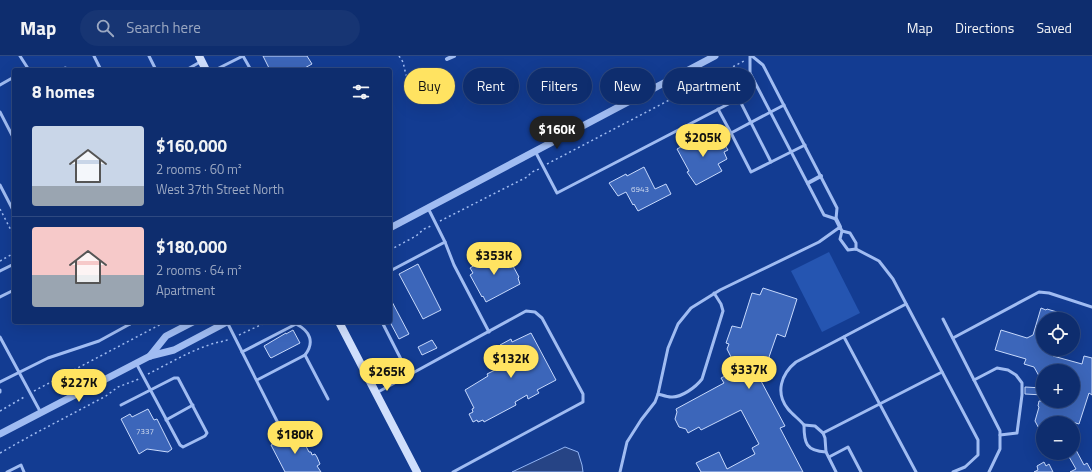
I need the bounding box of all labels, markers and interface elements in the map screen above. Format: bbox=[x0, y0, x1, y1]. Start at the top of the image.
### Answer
search box bbox=[80, 10, 360, 46]
text: Map bbox=[20, 13, 56, 42]
text: Search here bbox=[126, 16, 201, 39]
icon: search bbox=[94, 17, 116, 39]
text: Map bbox=[907, 17, 933, 38]
text: Directions bbox=[955, 17, 1014, 38]
text: Saved bbox=[1036, 17, 1072, 38]
chip: Buy bbox=[404, 68, 455, 104]
chip: Rent bbox=[463, 68, 519, 104]
chip: Filters bbox=[527, 68, 592, 104]
chip: New bbox=[600, 68, 655, 104]
chip: Apartment bbox=[663, 68, 755, 104]
text: 8 homes bbox=[32, 79, 95, 105]
icon: filters bbox=[350, 81, 372, 103]
pin: $160K bbox=[529, 116, 585, 150]
text: $160K bbox=[539, 119, 575, 139]
pin: $205K bbox=[675, 124, 731, 158]
text: $205K bbox=[685, 127, 721, 147]
text: $160,000 bbox=[156, 133, 227, 159]
icon: home bbox=[64, 142, 112, 190]
text: 2 rooms · 60 m² bbox=[156, 159, 242, 179]
text: West 37th Street North bbox=[156, 179, 284, 199]
house number: 6943 bbox=[631, 183, 649, 195]
text: $180,000 bbox=[156, 234, 227, 260]
pin: $353K bbox=[466, 242, 522, 276]
icon: home bbox=[64, 243, 112, 291]
text: $353K bbox=[476, 245, 512, 265]
text: 2 rooms · 64 m² bbox=[156, 260, 242, 280]
text: Apartment bbox=[156, 280, 215, 300]
map controls bbox=[1036, 312, 1080, 460]
button: locate bbox=[1036, 312, 1080, 356]
pin: $132K bbox=[483, 345, 539, 379]
text: $132K bbox=[493, 348, 529, 368]
pin: $337K bbox=[721, 356, 777, 390]
pin: $265K bbox=[359, 358, 415, 392]
text: $337K bbox=[731, 359, 767, 379]
text: $265K bbox=[369, 361, 405, 381]
button: + bbox=[1036, 364, 1080, 408]
pin: $227K bbox=[51, 369, 107, 403]
text: $227K bbox=[61, 372, 97, 392]
button: − bbox=[1036, 416, 1080, 460]
pin: $180K bbox=[267, 421, 323, 455]
text: $180K bbox=[277, 424, 313, 444]
house number: 7337 bbox=[136, 425, 154, 437]

